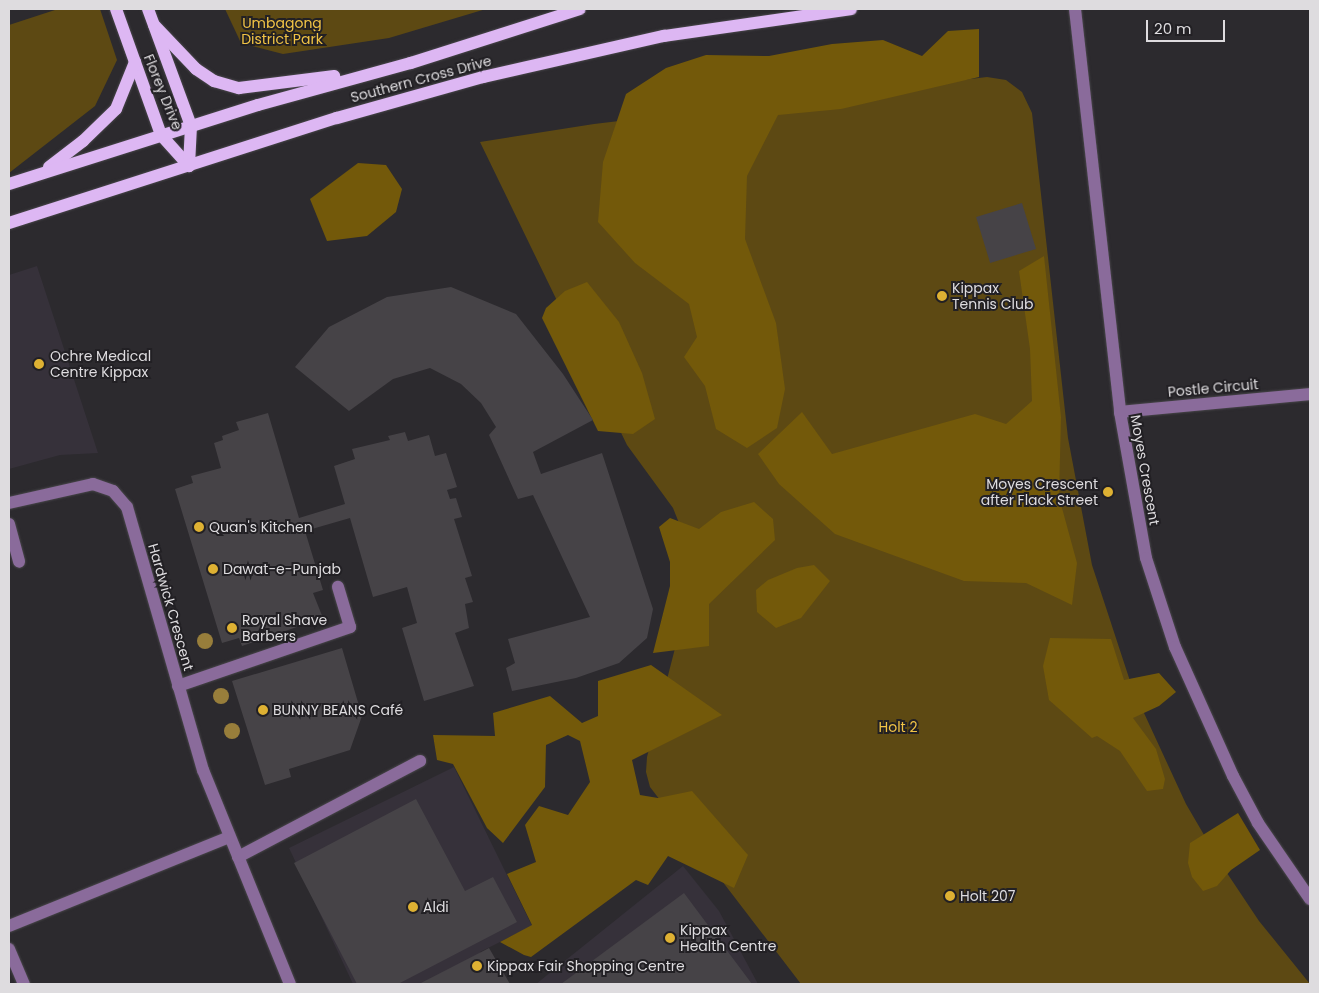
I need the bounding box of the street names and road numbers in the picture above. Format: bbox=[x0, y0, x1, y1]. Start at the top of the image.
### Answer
street label: Florey Drive bbox=[140, 52, 186, 132]
street label: Southern Cross Drive bbox=[349, 52, 493, 106]
street label: Postle Circuit bbox=[1167, 376, 1259, 400]
street label: Moyes Crescent bbox=[1127, 413, 1163, 527]
street label: Hardwick Crescent bbox=[145, 542, 197, 672]

